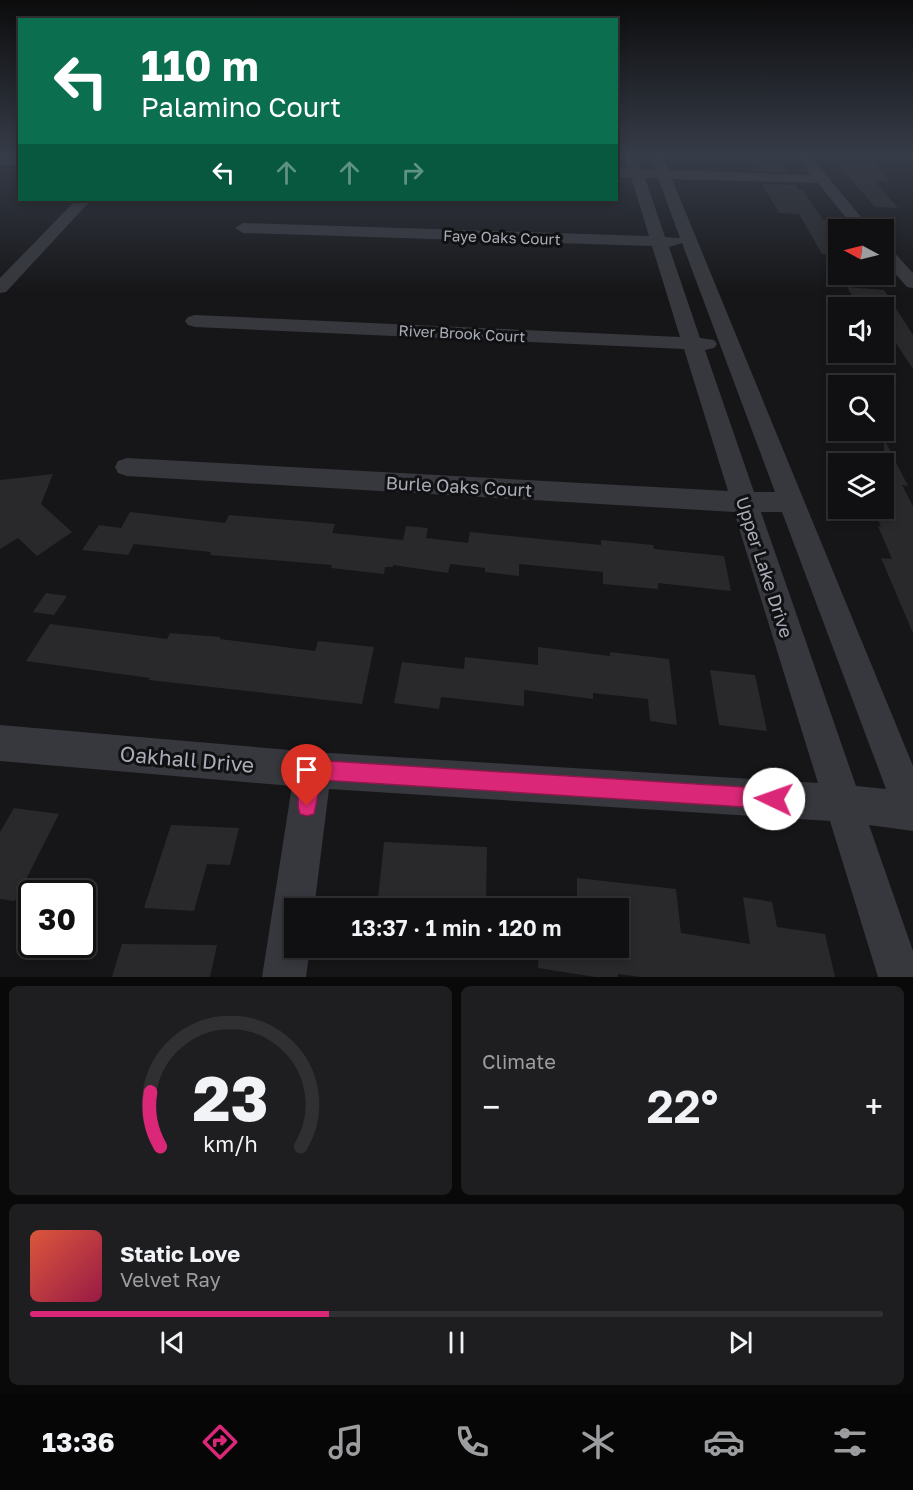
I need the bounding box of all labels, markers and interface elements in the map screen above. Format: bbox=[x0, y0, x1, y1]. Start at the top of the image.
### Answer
text: 110 m bbox=[141, 40, 259, 90]
icon: left bbox=[42, 42, 120, 120]
text: Palamino Court bbox=[141, 91, 341, 123]
icon: left bbox=[207, 156, 240, 189]
icon: ahead bbox=[270, 156, 303, 189]
icon: ahead bbox=[333, 156, 366, 189]
icon: right bbox=[396, 156, 429, 189]
north arrow bbox=[828, 219, 894, 285]
map controls bbox=[828, 219, 894, 519]
street label: Faye Oaks Court bbox=[443, 226, 561, 248]
button: sound bbox=[828, 297, 894, 363]
street label: River Brook Court bbox=[398, 321, 526, 345]
button: search bbox=[828, 375, 894, 441]
button: layers bbox=[828, 453, 894, 519]
street label: Burle Oaks Court bbox=[385, 471, 533, 501]
street label: Upper Lake Drive bbox=[732, 494, 798, 640]
street label: Oakhall Drive bbox=[119, 740, 255, 778]
pin bbox=[281, 744, 332, 806]
icon: arrive bbox=[290, 753, 323, 786]
position arrow bbox=[742, 767, 806, 831]
speed limit sign: 30 bbox=[18, 880, 96, 958]
text: 13:37 · 1 min · 120 m bbox=[351, 914, 562, 941]
text: Climate bbox=[482, 1049, 556, 1073]
text: 23 bbox=[192, 1060, 269, 1135]
text: 22° bbox=[647, 1079, 718, 1133]
text: − bbox=[482, 1087, 500, 1126]
text: + bbox=[865, 1087, 883, 1126]
text: km/h bbox=[203, 1132, 258, 1158]
text: Static Love bbox=[120, 1240, 240, 1267]
text: Velvet Ray bbox=[120, 1267, 221, 1291]
icon: previous bbox=[156, 1326, 189, 1359]
icon: pause bbox=[440, 1326, 473, 1359]
icon: next bbox=[724, 1326, 757, 1359]
icon: directions bbox=[199, 1421, 241, 1463]
icon: music bbox=[325, 1421, 367, 1463]
icon: phone bbox=[451, 1421, 493, 1463]
icon: climate bbox=[577, 1421, 619, 1463]
icon: car bbox=[703, 1421, 745, 1463]
icon: filters bbox=[829, 1421, 871, 1463]
text: 13:36 bbox=[42, 1426, 115, 1458]

